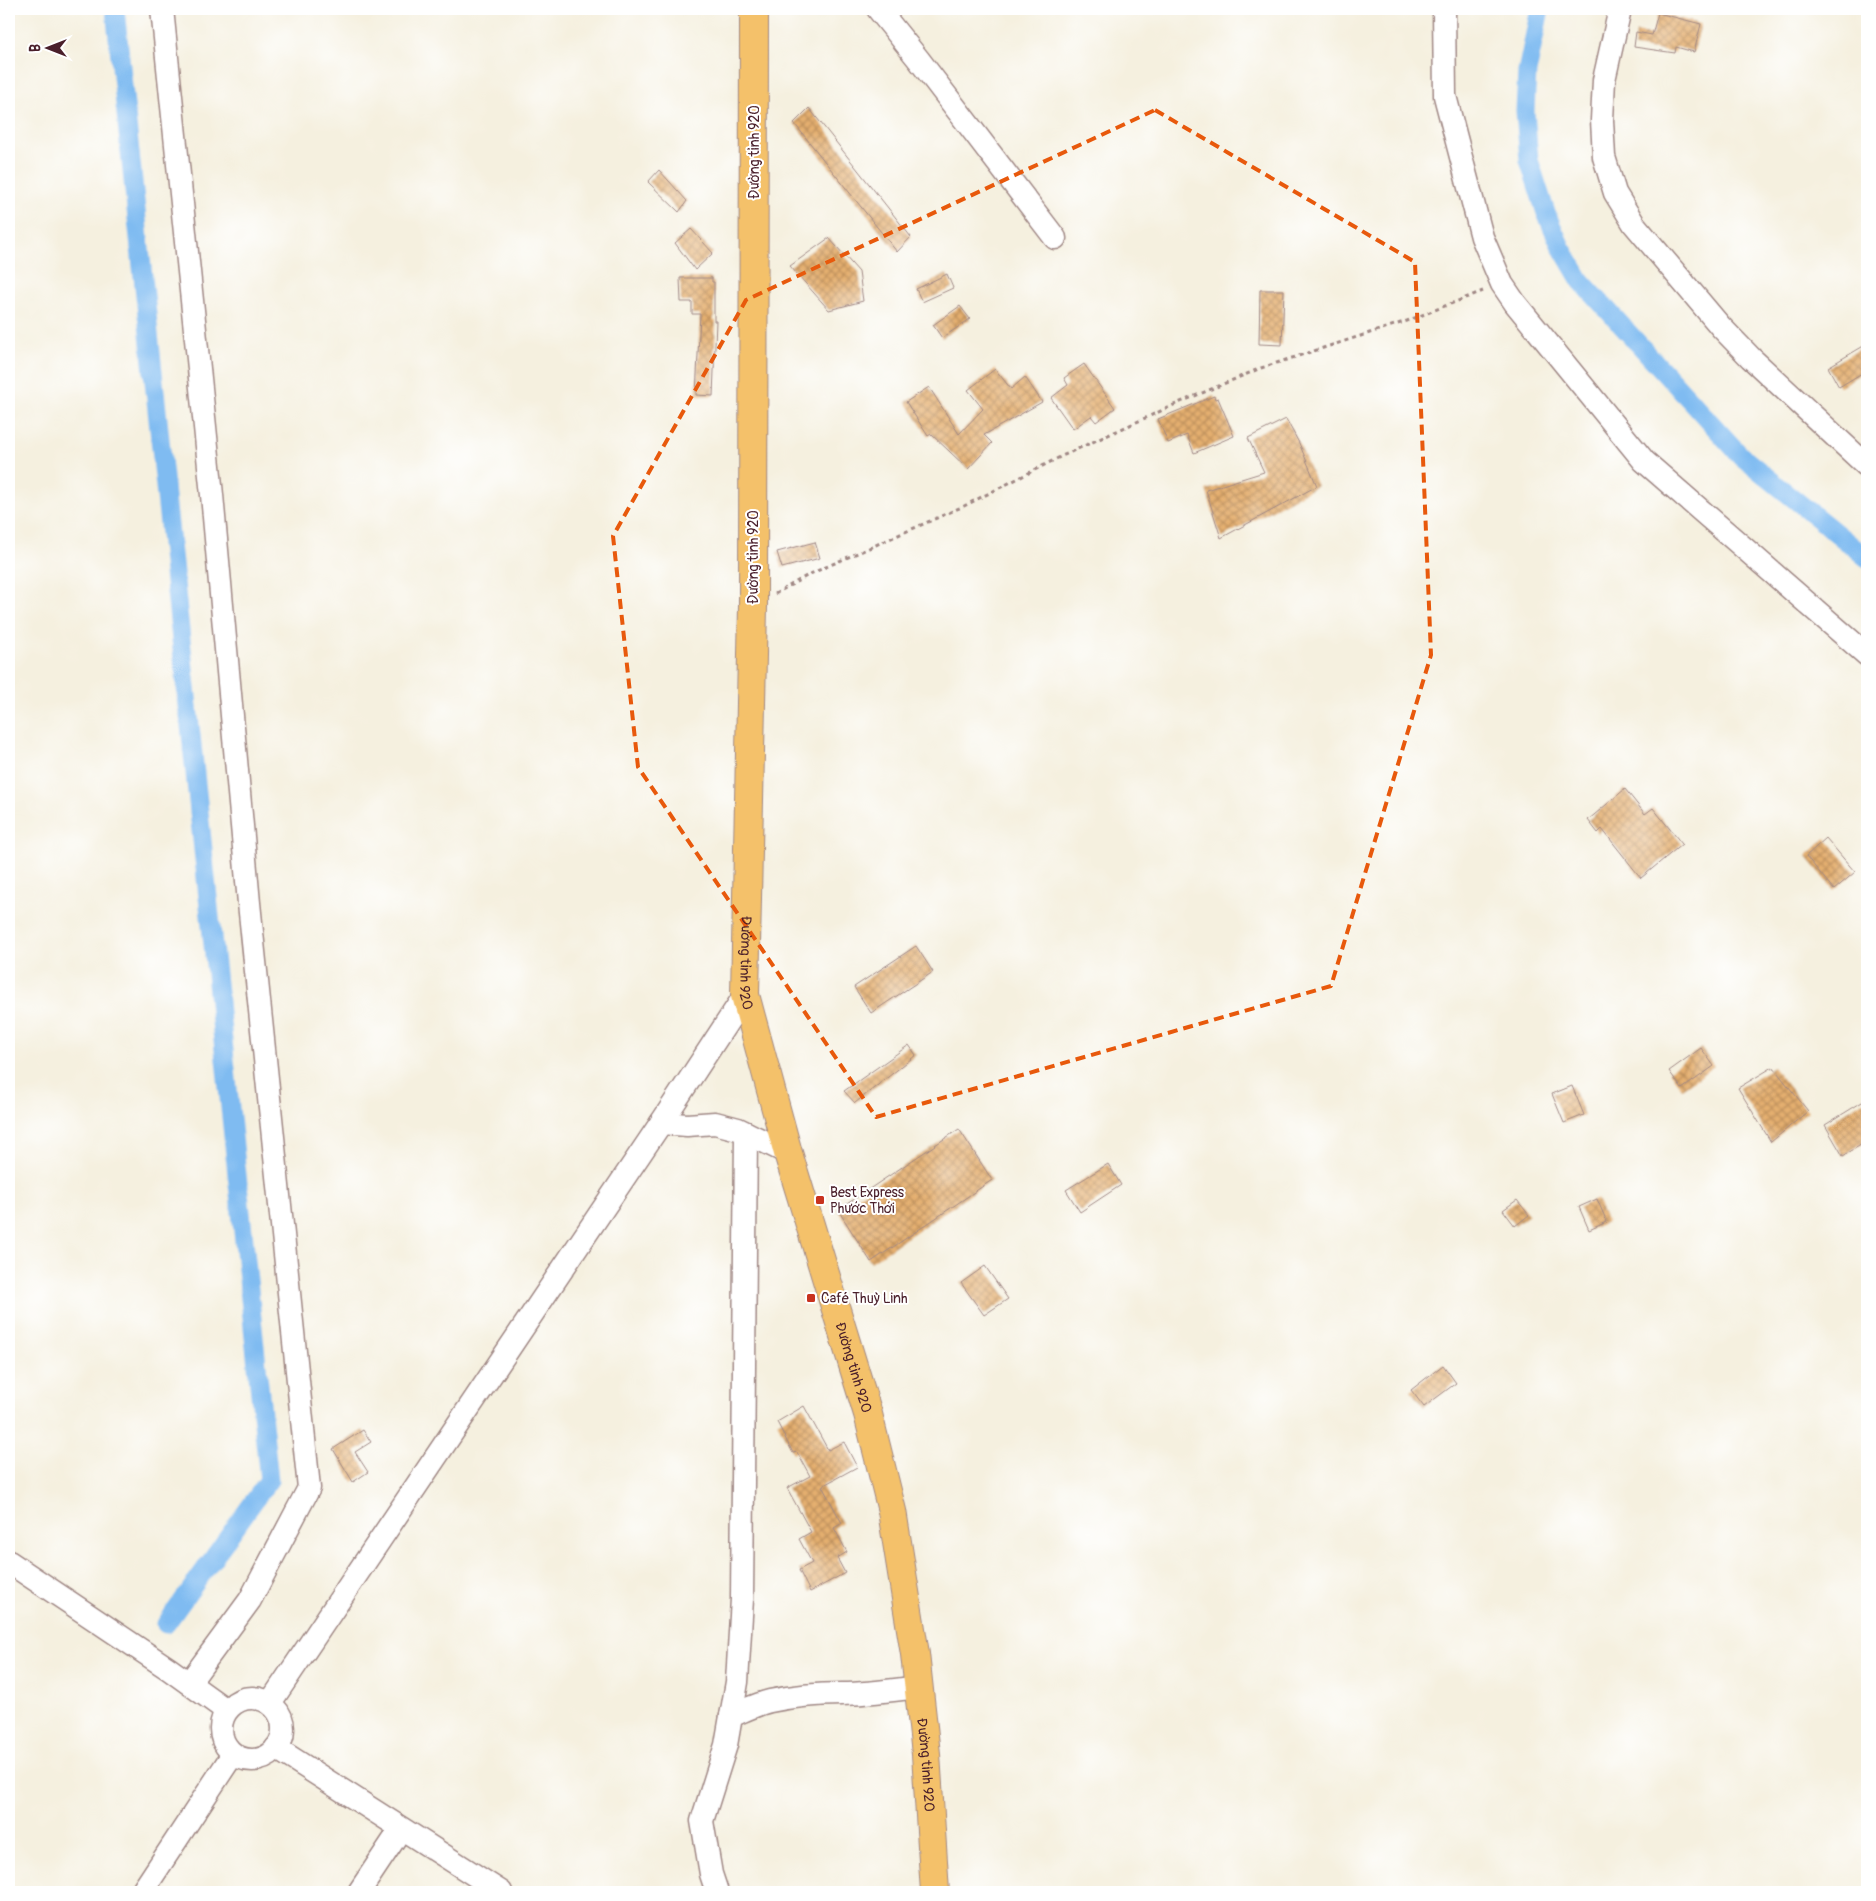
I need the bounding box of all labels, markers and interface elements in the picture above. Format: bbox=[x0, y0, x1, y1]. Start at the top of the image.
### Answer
north arrow bbox=[22, 22, 72, 72]
text: B bbox=[27, 44, 44, 52]
street label: Đường tỉnh 920 bbox=[746, 105, 763, 199]
street label: Đường tỉnh 920 bbox=[745, 510, 762, 604]
street label: Đường tỉnh 920 bbox=[736, 916, 757, 1012]
place label: Best Express Phước Thới bbox=[830, 1184, 905, 1217]
marker: Best Express Phước Thới bbox=[814, 1194, 826, 1206]
place label: Café Thuỳ Linh bbox=[821, 1290, 907, 1307]
marker: Café Thuỳ Linh bbox=[805, 1292, 817, 1304]
street label: Đường tỉnh 920 bbox=[832, 1320, 876, 1415]
street label: Đường tỉnh 920 bbox=[914, 1717, 938, 1812]

